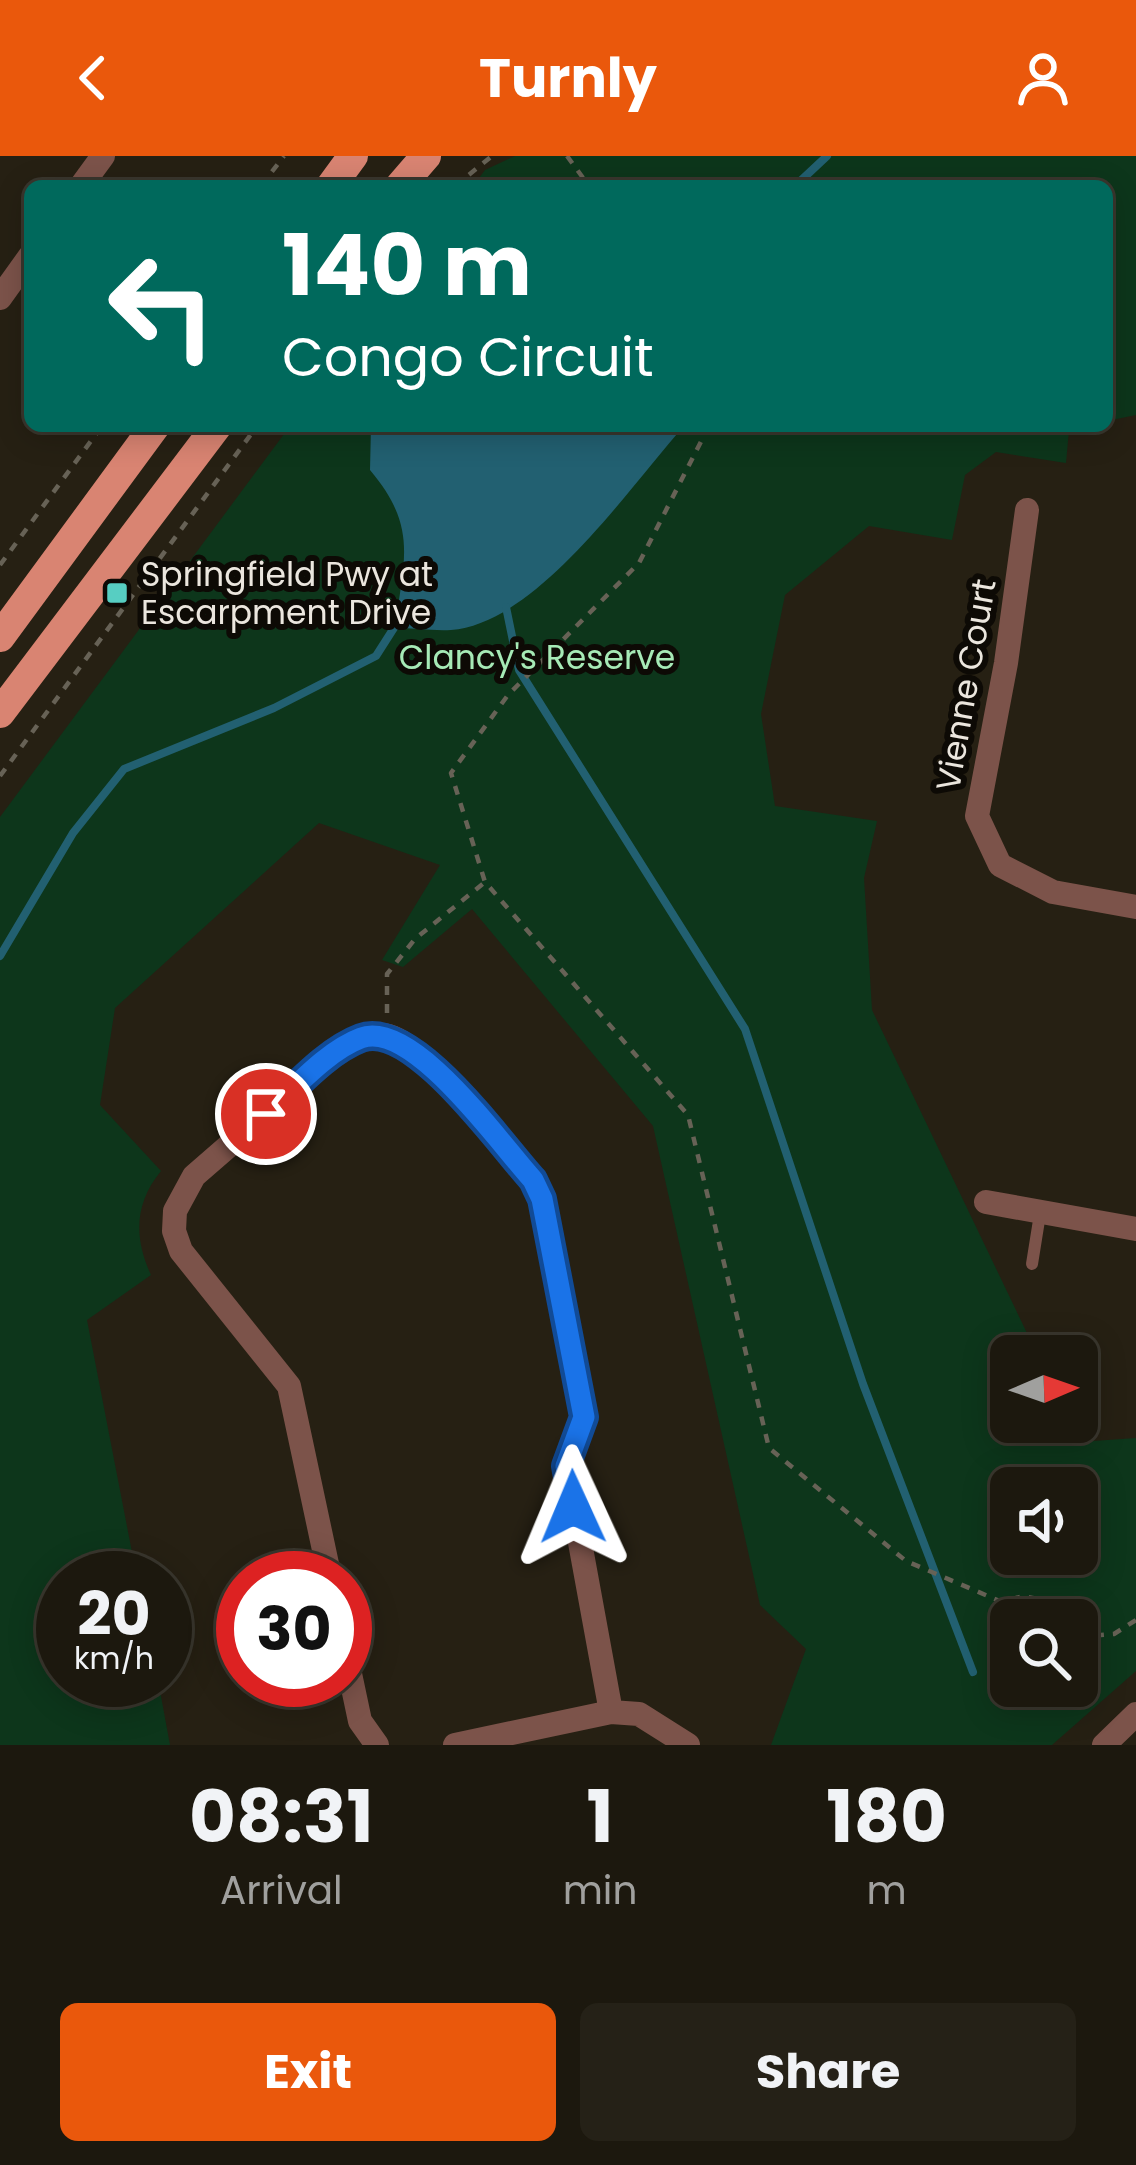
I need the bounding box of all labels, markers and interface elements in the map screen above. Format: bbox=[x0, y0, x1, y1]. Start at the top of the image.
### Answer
text: Turnly bbox=[479, 40, 657, 116]
icon: back bbox=[60, 45, 126, 111]
icon: person bbox=[1010, 45, 1076, 111]
text: 140 m bbox=[282, 207, 532, 324]
icon: left bbox=[84, 228, 240, 384]
text: Congo Circuit bbox=[282, 319, 654, 395]
place label: Springfield Pwy at Escarpment Drive bbox=[141, 551, 433, 636]
street label: Vienne Court bbox=[924, 575, 1008, 795]
marker: Springfield Pwy at Escarpment Drive bbox=[104, 580, 130, 606]
park label: Clancy's Reserve bbox=[399, 634, 675, 681]
pin bbox=[215, 1063, 317, 1165]
icon: arrive bbox=[233, 1081, 299, 1147]
north arrow bbox=[990, 1335, 1098, 1443]
map controls bbox=[990, 1335, 1098, 1707]
position arrow bbox=[510, 1444, 636, 1570]
button: sound bbox=[990, 1467, 1098, 1575]
speed limit sign: 30 bbox=[216, 1551, 372, 1707]
text: 20 bbox=[77, 1572, 151, 1656]
button: search bbox=[990, 1599, 1098, 1707]
text: km/h bbox=[74, 1637, 154, 1680]
text: 08:31 bbox=[189, 1766, 374, 1867]
text: 1 bbox=[586, 1766, 614, 1867]
text: 180 bbox=[826, 1766, 947, 1867]
text: Arrival bbox=[220, 1863, 343, 1918]
text: min bbox=[563, 1863, 637, 1918]
text: m bbox=[867, 1863, 907, 1918]
button: Exit bbox=[60, 2003, 556, 2141]
button: Share bbox=[580, 2003, 1076, 2141]

